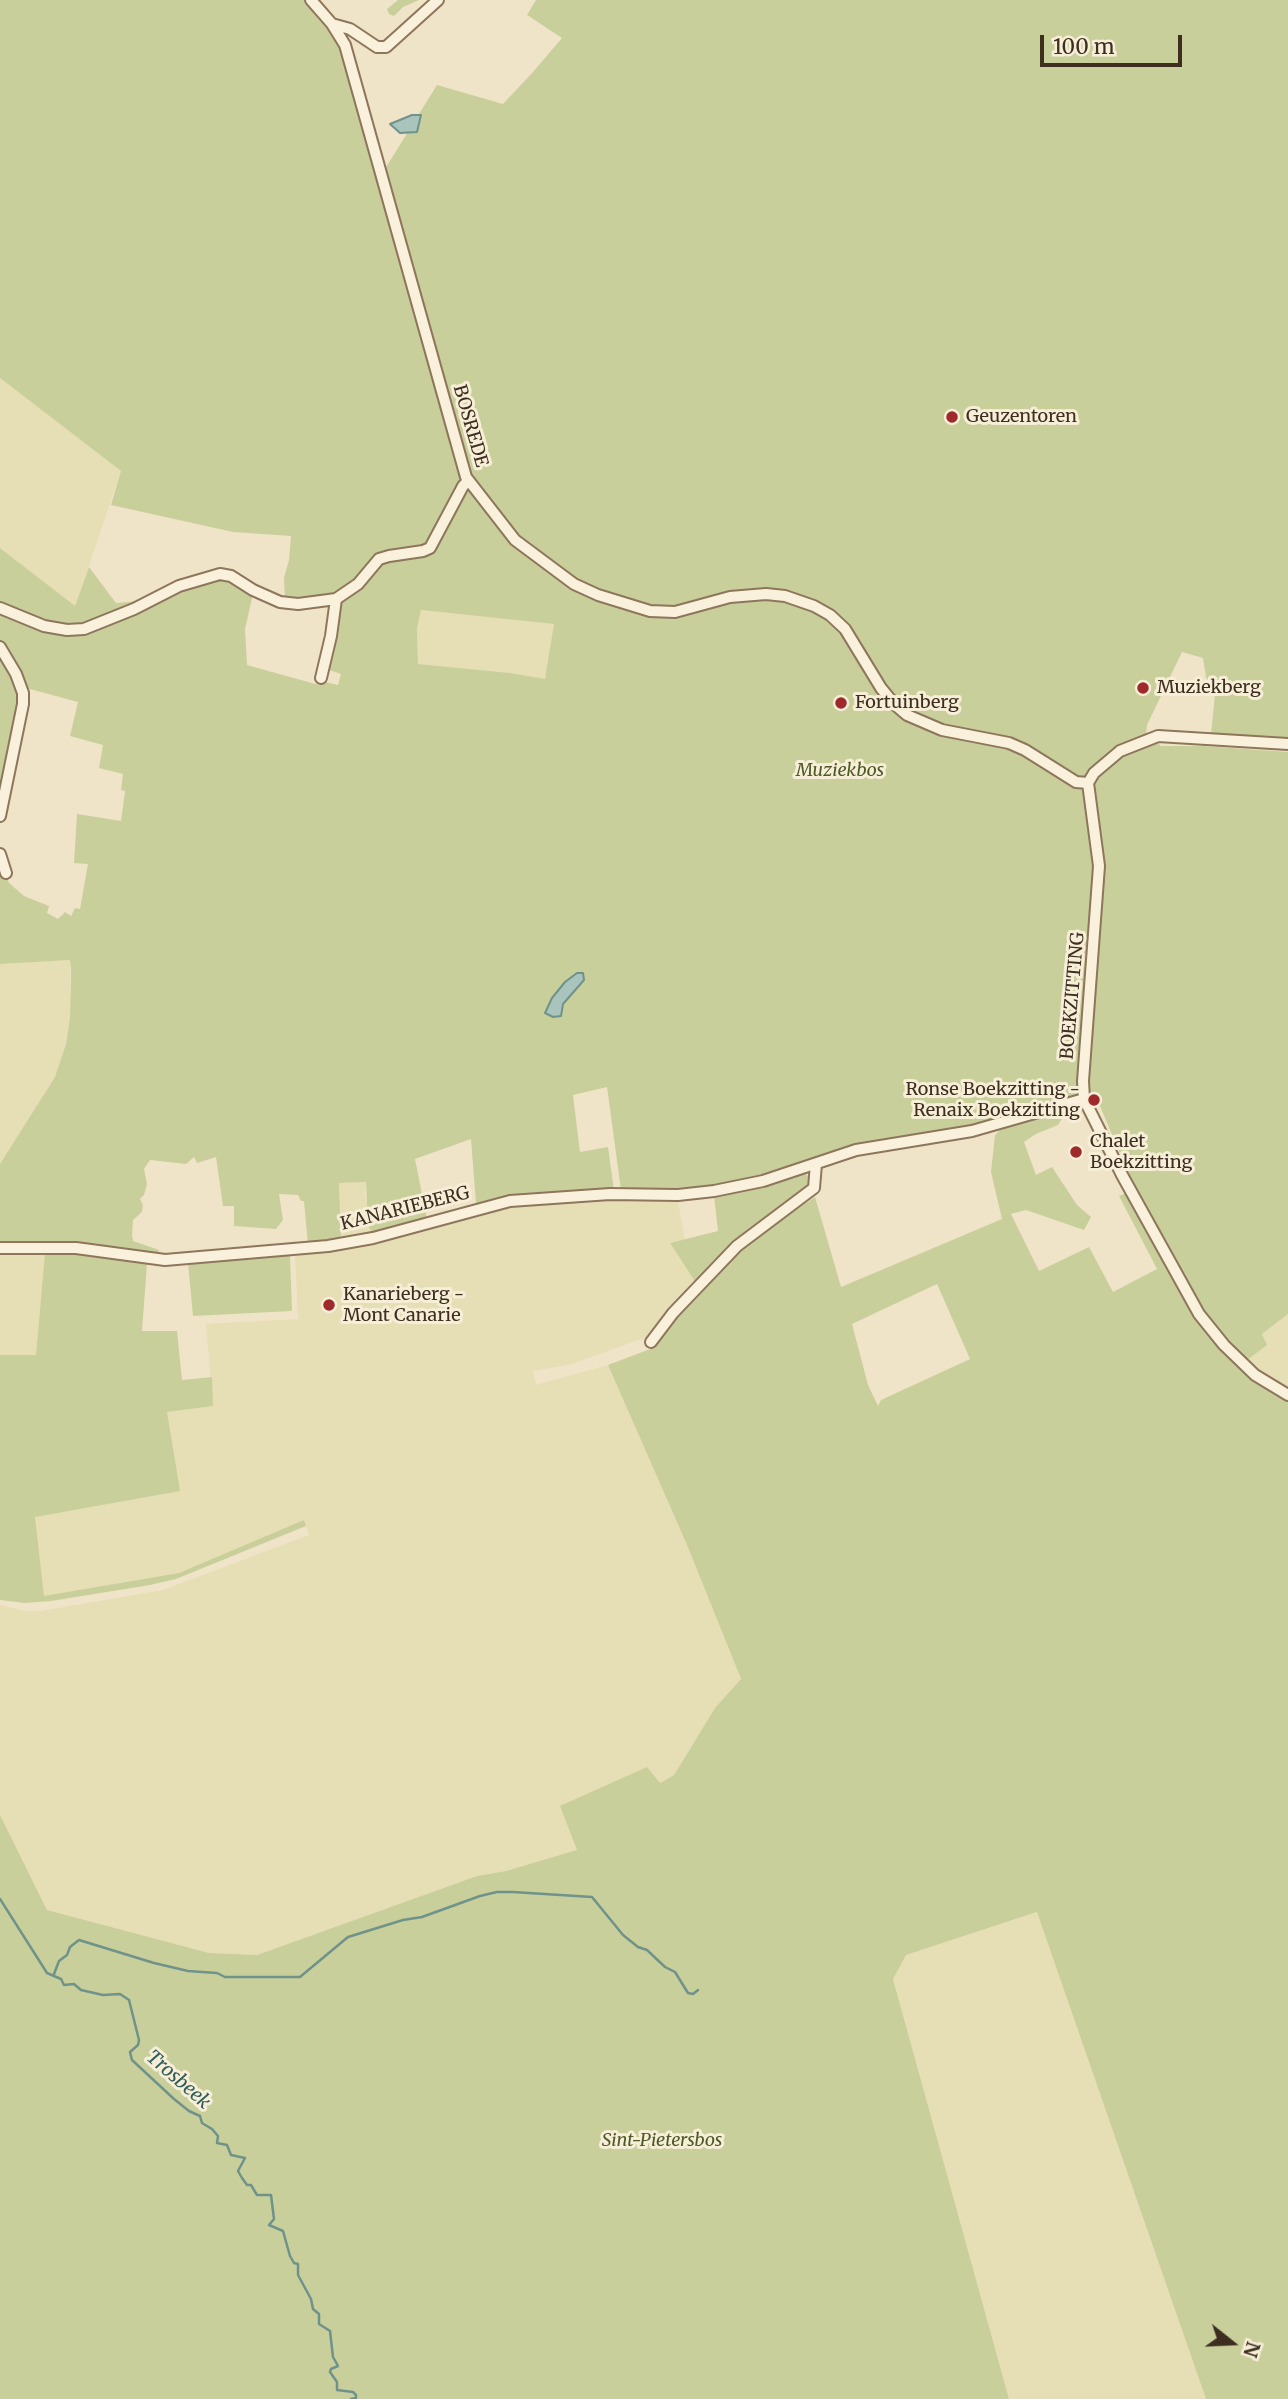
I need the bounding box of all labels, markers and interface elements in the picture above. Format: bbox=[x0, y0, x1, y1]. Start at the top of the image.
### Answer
scale bar bbox=[1043, 21, 1185, 65]
text: 100 m bbox=[1053, 33, 1115, 60]
street label: BOSREDE bbox=[448, 382, 492, 470]
place label: Geuzentoren bbox=[966, 406, 1077, 428]
marker: Geuzentoren bbox=[944, 409, 960, 425]
place label: Muziekberg bbox=[1157, 677, 1261, 699]
marker: Muziekberg bbox=[1135, 680, 1151, 696]
place label: Fortuinberg bbox=[855, 692, 959, 714]
marker: Fortuinberg bbox=[833, 695, 849, 711]
park label: Muziekbos bbox=[796, 760, 884, 782]
street label: BOEKZITTING bbox=[1057, 931, 1089, 1061]
place label: Ronse Boekzitting - Renaix Boekzitting bbox=[905, 1079, 1080, 1122]
marker: Ronse Boekzitting - Renaix Boekzitting bbox=[1086, 1092, 1102, 1108]
place label: Chalet Boekzitting bbox=[1090, 1131, 1192, 1174]
marker: Chalet Boekzitting bbox=[1068, 1144, 1084, 1160]
street label: KANARIEBERG bbox=[338, 1183, 472, 1235]
place label: Kanarieberg - Mont Canarie bbox=[343, 1284, 464, 1326]
marker: Kanarieberg - Mont Canarie bbox=[321, 1297, 337, 1313]
water label: Trosbeek bbox=[141, 2046, 215, 2114]
park label: Sint-Pietersbos bbox=[602, 2130, 722, 2152]
north arrow bbox=[1197, 2308, 1267, 2378]
text: N bbox=[1238, 2339, 1266, 2360]

